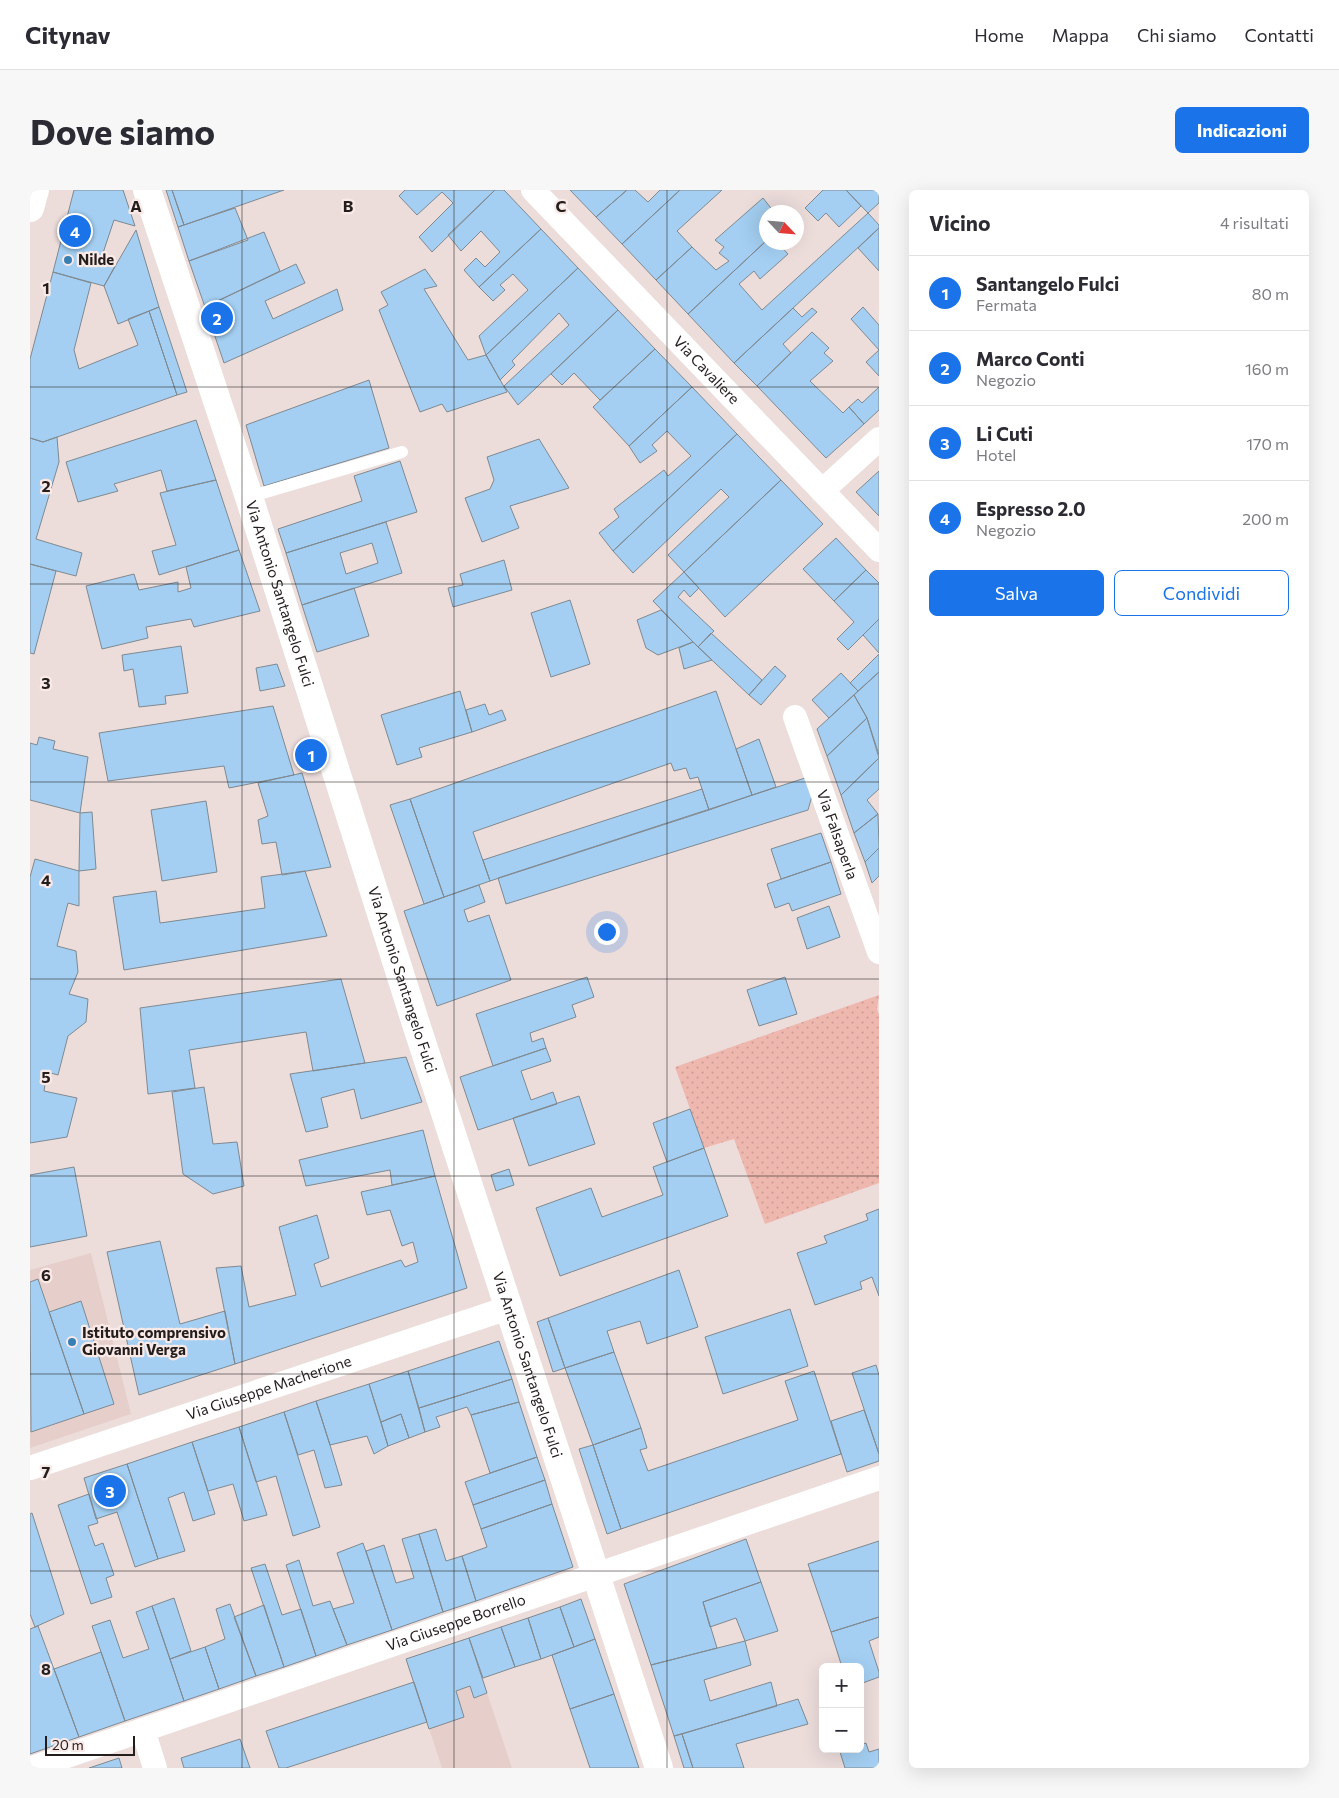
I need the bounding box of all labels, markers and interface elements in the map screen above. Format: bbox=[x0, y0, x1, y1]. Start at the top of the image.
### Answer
text: Citynav bbox=[25, 20, 111, 49]
text: Home bbox=[974, 24, 1024, 46]
text: Mappa bbox=[1052, 24, 1109, 46]
text: Chi siamo bbox=[1137, 24, 1216, 46]
text: Contatti bbox=[1244, 24, 1314, 46]
button: Indicazioni bbox=[1175, 107, 1309, 153]
text: Dove siamo bbox=[30, 109, 215, 152]
text: A bbox=[130, 196, 142, 215]
text: B bbox=[343, 196, 354, 215]
text: C bbox=[556, 196, 567, 215]
north arrow bbox=[759, 205, 804, 250]
text: Vicino bbox=[929, 210, 990, 235]
pin: 4 bbox=[59, 212, 91, 250]
text: 4 risultati bbox=[1220, 213, 1289, 232]
place label: Nilde bbox=[78, 250, 114, 268]
marker: Nilde bbox=[62, 254, 74, 266]
text: Santangelo Fulci bbox=[976, 272, 1119, 295]
text: 1 bbox=[42, 278, 50, 297]
text: 1 bbox=[941, 284, 949, 303]
text: 80 m bbox=[1252, 284, 1289, 303]
text: Fermata bbox=[976, 295, 1037, 314]
pin: 2 bbox=[201, 299, 233, 337]
street label: Via Cavaliere bbox=[670, 332, 744, 407]
text: Marco Conti bbox=[976, 347, 1085, 370]
text: 2 bbox=[940, 359, 950, 378]
text: 160 m bbox=[1245, 359, 1289, 378]
text: Negozio bbox=[976, 370, 1036, 389]
text: Li Cuti bbox=[976, 422, 1033, 445]
text: 3 bbox=[940, 434, 950, 453]
text: 170 m bbox=[1246, 434, 1289, 453]
text: Hotel bbox=[976, 445, 1016, 464]
text: 2 bbox=[41, 476, 51, 495]
text: Espresso 2.0 bbox=[976, 497, 1086, 520]
street label: Via Antonio Santangelo Fulci bbox=[243, 498, 319, 689]
text: 4 bbox=[940, 509, 950, 528]
text: 200 m bbox=[1242, 509, 1289, 528]
text: Negozio bbox=[976, 520, 1036, 539]
button: Salva bbox=[929, 570, 1104, 616]
button: Condividi bbox=[1114, 570, 1289, 616]
text: 3 bbox=[41, 673, 51, 692]
pin: 1 bbox=[295, 736, 327, 774]
street label: Via Falsaperla bbox=[814, 787, 862, 882]
text: 4 bbox=[41, 870, 51, 889]
street label: Via Antonio Santangelo Fulci bbox=[365, 884, 441, 1075]
your location bbox=[594, 919, 620, 945]
text: 5 bbox=[41, 1067, 51, 1086]
text: 6 bbox=[41, 1265, 51, 1284]
street label: Via Antonio Santangelo Fulci bbox=[490, 1269, 567, 1460]
place label: Istituto comprensivo Giovanni Verga bbox=[82, 1323, 226, 1358]
marker: Istituto comprensivo Giovanni Verga bbox=[66, 1336, 78, 1348]
street label: Via Giuseppe Macherione bbox=[184, 1351, 354, 1423]
text: 7 bbox=[42, 1462, 51, 1481]
pin: 3 bbox=[94, 1472, 126, 1510]
street label: Via Giuseppe Borrello bbox=[383, 1590, 528, 1654]
text: 8 bbox=[41, 1659, 51, 1678]
map controls bbox=[819, 1663, 864, 1753]
button: + bbox=[819, 1663, 864, 1708]
button: − bbox=[819, 1708, 864, 1753]
scale bar bbox=[45, 1733, 135, 1756]
text: 20 m bbox=[52, 1736, 84, 1753]

